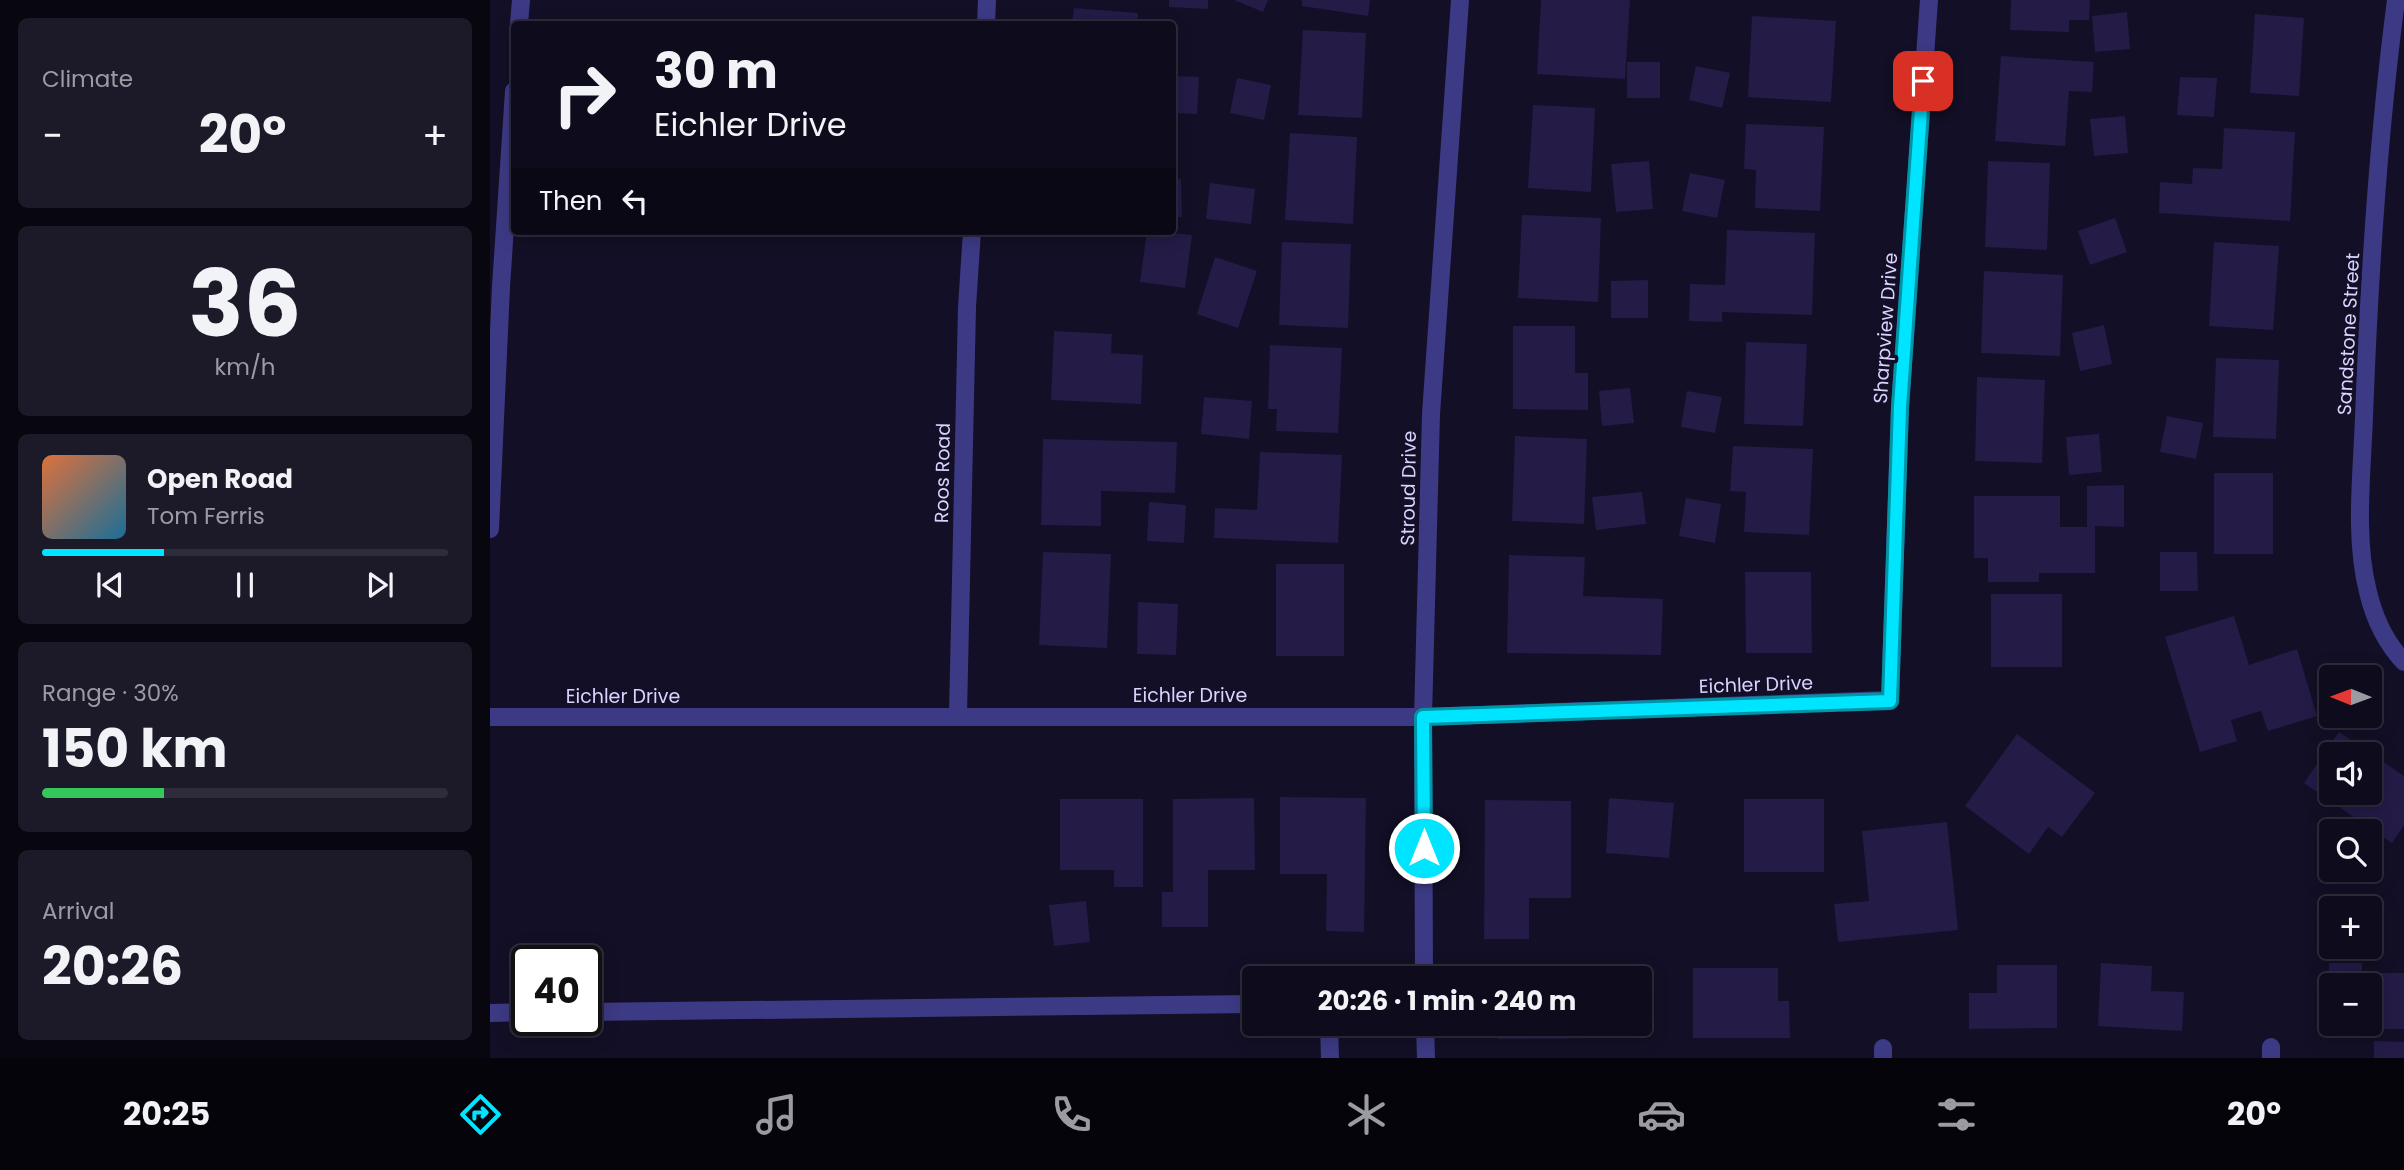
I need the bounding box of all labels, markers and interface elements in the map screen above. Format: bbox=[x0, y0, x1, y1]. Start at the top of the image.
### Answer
text: 30 m bbox=[654, 37, 778, 105]
icon: right bbox=[539, 49, 630, 140]
pin bbox=[1893, 51, 1953, 111]
icon: arrive bbox=[1904, 62, 1942, 100]
text: Climate bbox=[42, 63, 133, 95]
text: 20° bbox=[199, 98, 286, 171]
text: Eichler Drive bbox=[654, 102, 847, 147]
text: − bbox=[42, 109, 63, 162]
text: + bbox=[422, 109, 448, 162]
icon: left bbox=[616, 182, 654, 220]
text: Then bbox=[539, 183, 602, 219]
text: 36 bbox=[188, 240, 302, 368]
street label: Sharpview Drive bbox=[1867, 252, 1904, 405]
street label: Sandstone Street bbox=[2331, 252, 2366, 416]
text: km/h bbox=[214, 351, 276, 383]
street label: Roos Road bbox=[928, 423, 957, 523]
street label: Stroud Drive bbox=[1394, 430, 1423, 546]
text: Open Road bbox=[147, 461, 293, 497]
text: Tom Ferris bbox=[147, 500, 265, 532]
icon: previous bbox=[91, 566, 129, 604]
icon: pause bbox=[226, 566, 264, 604]
icon: next bbox=[361, 566, 399, 604]
north arrow bbox=[2319, 665, 2382, 728]
map controls bbox=[2319, 665, 2382, 1036]
street label: Eichler Drive bbox=[1698, 669, 1814, 700]
text: Range · 30% bbox=[42, 677, 179, 709]
street label: Eichler Drive bbox=[1133, 682, 1247, 709]
street label: Eichler Drive bbox=[566, 683, 680, 710]
text: 150 km bbox=[42, 712, 227, 785]
button: sound bbox=[2319, 742, 2382, 805]
position arrow bbox=[1387, 811, 1461, 885]
button: search bbox=[2319, 819, 2382, 882]
text: Arrival bbox=[42, 895, 114, 927]
button: + bbox=[2319, 896, 2382, 959]
text: 20:26 bbox=[42, 930, 183, 1003]
speed limit sign: 40 bbox=[511, 945, 602, 1036]
button: − bbox=[2319, 973, 2382, 1036]
text: 20:26 · 1 min · 240 m bbox=[1318, 983, 1576, 1019]
icon: directions bbox=[456, 1090, 505, 1139]
icon: music bbox=[752, 1090, 801, 1139]
icon: phone bbox=[1047, 1090, 1096, 1139]
icon: climate bbox=[1342, 1090, 1391, 1139]
icon: car bbox=[1637, 1090, 1686, 1139]
icon: filters bbox=[1932, 1090, 1981, 1139]
text: 20:25 bbox=[123, 1091, 210, 1136]
text: 20° bbox=[2227, 1091, 2281, 1136]

